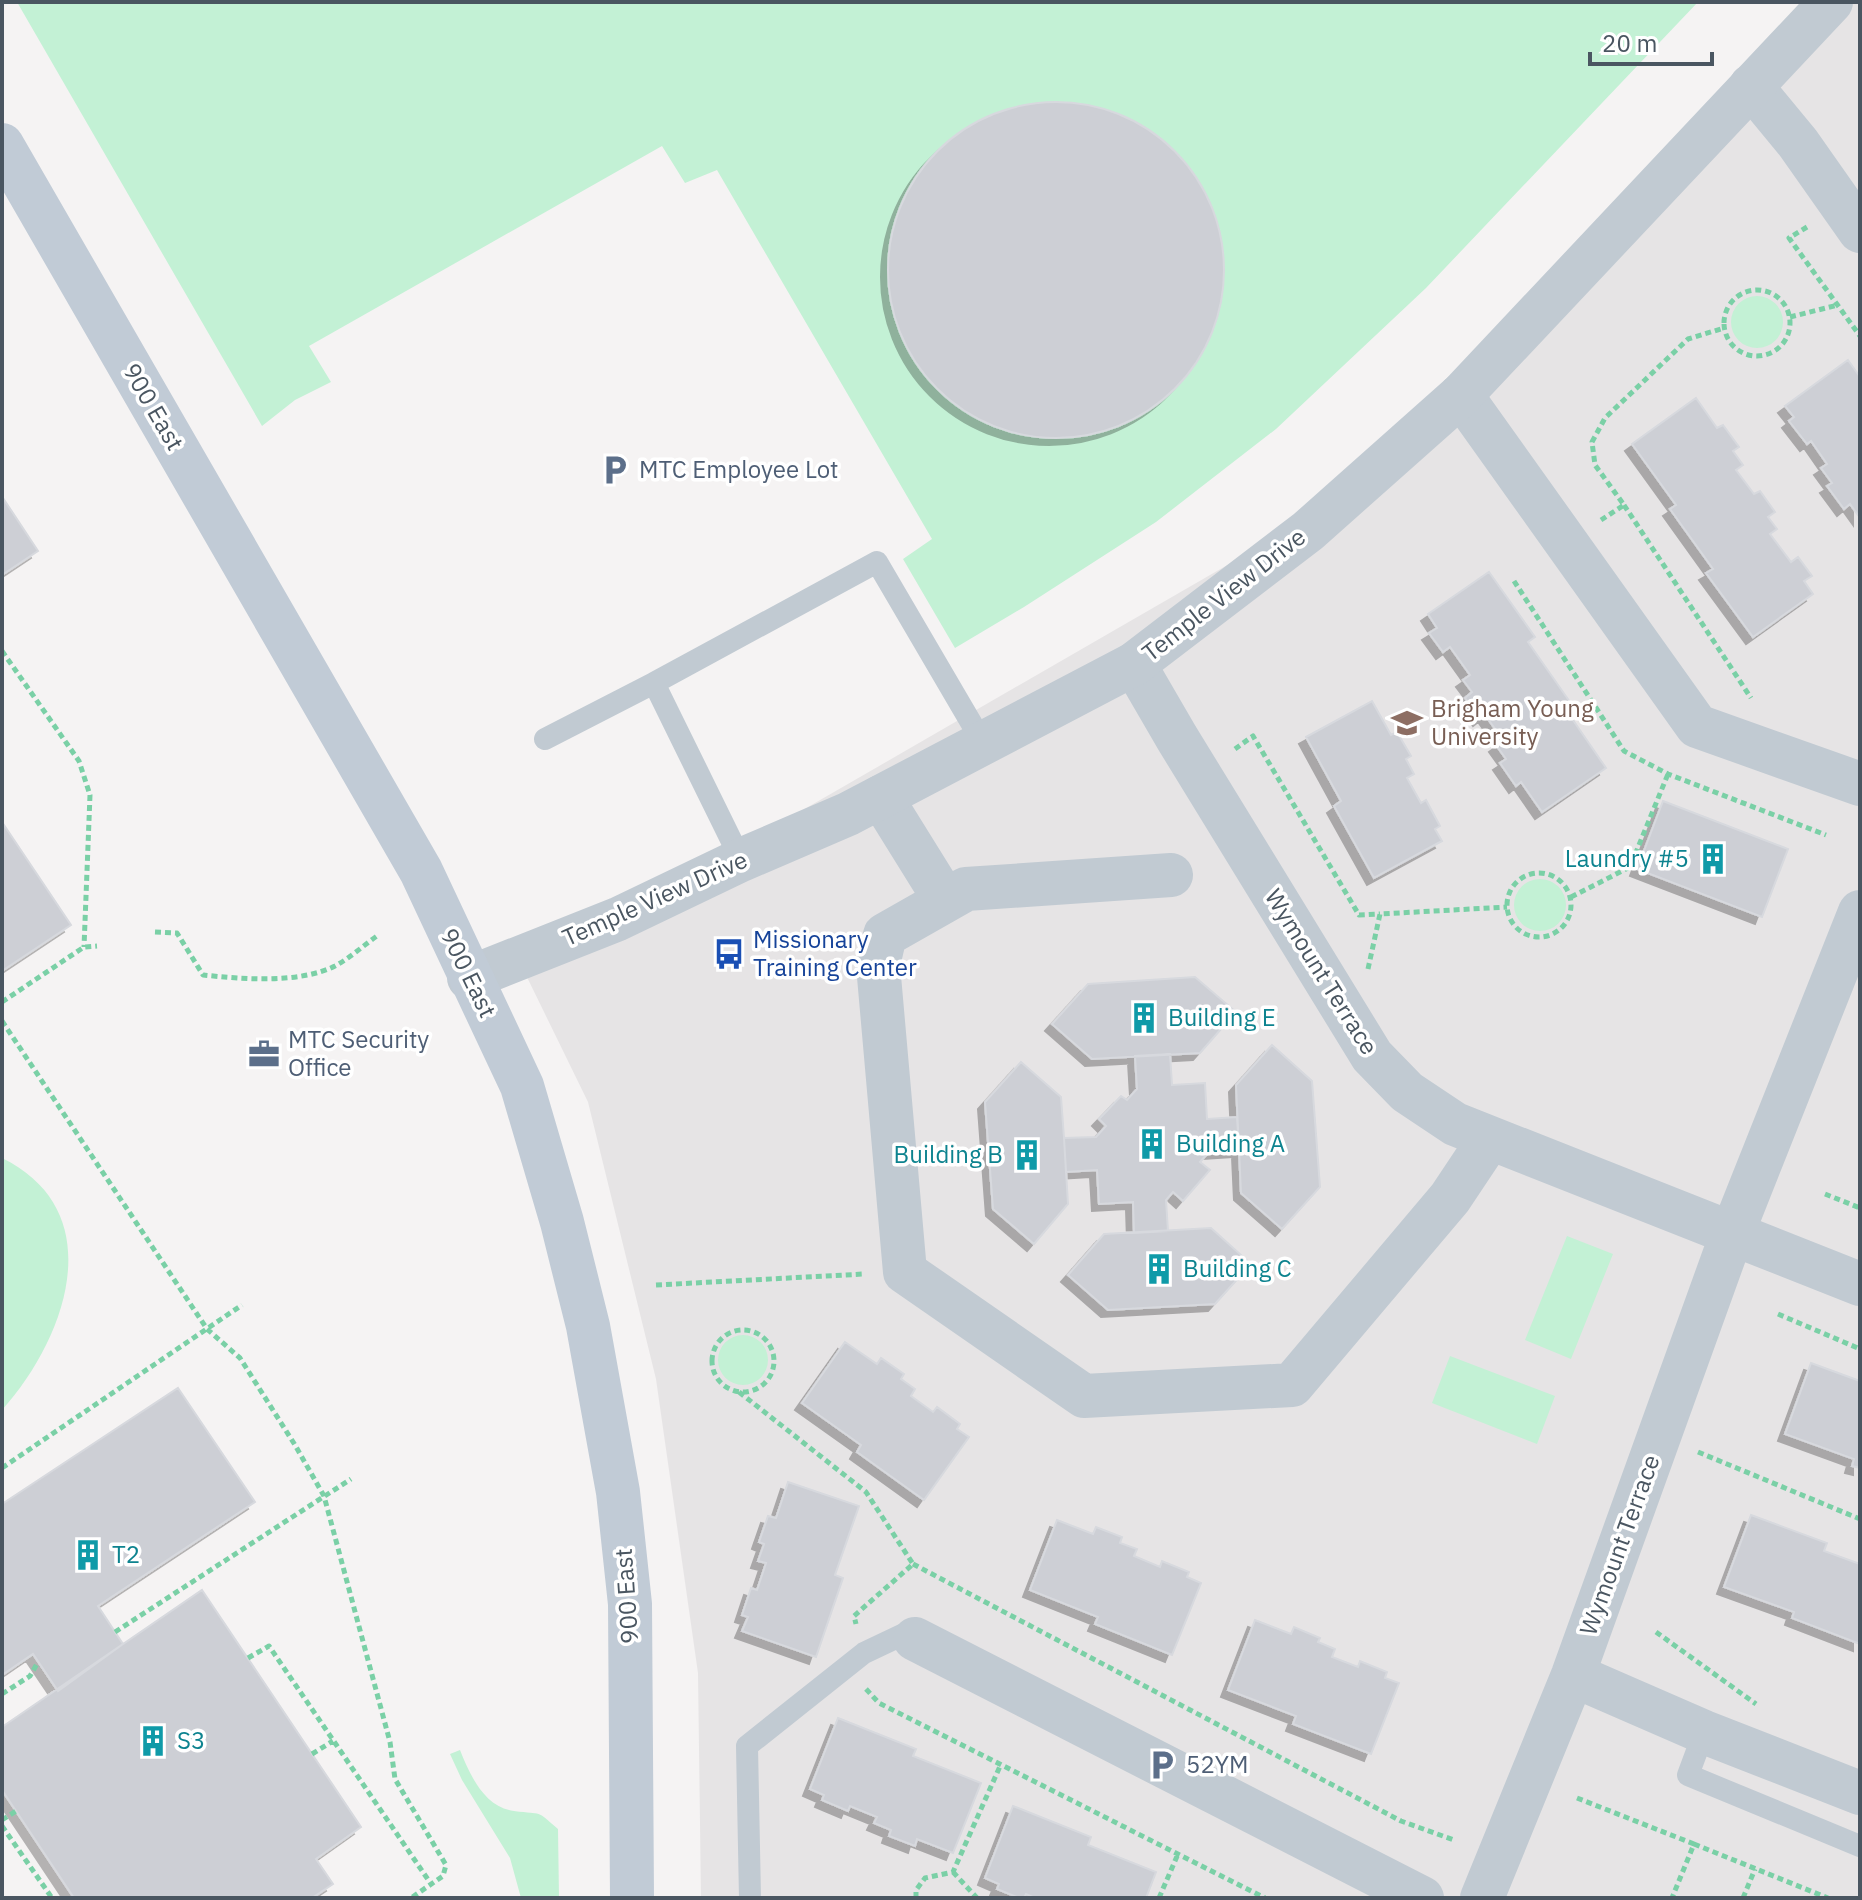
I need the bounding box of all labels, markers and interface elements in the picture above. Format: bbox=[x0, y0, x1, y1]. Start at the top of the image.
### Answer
scale bar bbox=[1590, 16, 1712, 66]
text: 20 m bbox=[1602, 27, 1657, 59]
street label: 900 East bbox=[116, 357, 192, 456]
parking icon: MTC Employee Lot bbox=[598, 453, 632, 487]
place label: MTC Employee Lot bbox=[639, 453, 839, 485]
street label: Temple View Drive bbox=[1135, 520, 1312, 668]
place label: Brigham Young University bbox=[1431, 692, 1594, 752]
school or university icon: Brigham Young University bbox=[1390, 706, 1424, 740]
place label: Laundry #5 bbox=[1565, 842, 1689, 874]
building icon: Laundry #5 bbox=[1696, 842, 1730, 876]
street label: Temple View Drive bbox=[557, 843, 752, 953]
street label: Wymount Terrace bbox=[1258, 882, 1386, 1060]
street label: 900 East bbox=[434, 923, 504, 1023]
place label: Missionary Training Center bbox=[753, 923, 917, 983]
bus stop icon: Missionary Training Center bbox=[712, 937, 746, 971]
building icon: Building E bbox=[1127, 1001, 1161, 1035]
place label: Building E bbox=[1168, 1001, 1276, 1033]
place label: MTC Security Office bbox=[288, 1023, 429, 1083]
office icon: MTC Security Office bbox=[247, 1037, 281, 1071]
building icon: Building A bbox=[1135, 1127, 1169, 1161]
place label: Building A bbox=[1176, 1127, 1285, 1159]
place label: Building B bbox=[894, 1138, 1003, 1170]
building icon: Building B bbox=[1010, 1138, 1044, 1172]
building icon: Building C bbox=[1142, 1252, 1176, 1286]
place label: Building C bbox=[1183, 1252, 1292, 1284]
street label: Wymount Terrace bbox=[1572, 1450, 1667, 1639]
building icon: T2 bbox=[71, 1538, 105, 1572]
place label: T2 bbox=[112, 1538, 140, 1570]
street label: 900 East bbox=[607, 1547, 645, 1645]
building icon: S3 bbox=[136, 1724, 170, 1758]
place label: S3 bbox=[177, 1724, 205, 1756]
parking icon: 52YM bbox=[1145, 1748, 1179, 1782]
place label: 52YM bbox=[1186, 1748, 1249, 1780]

